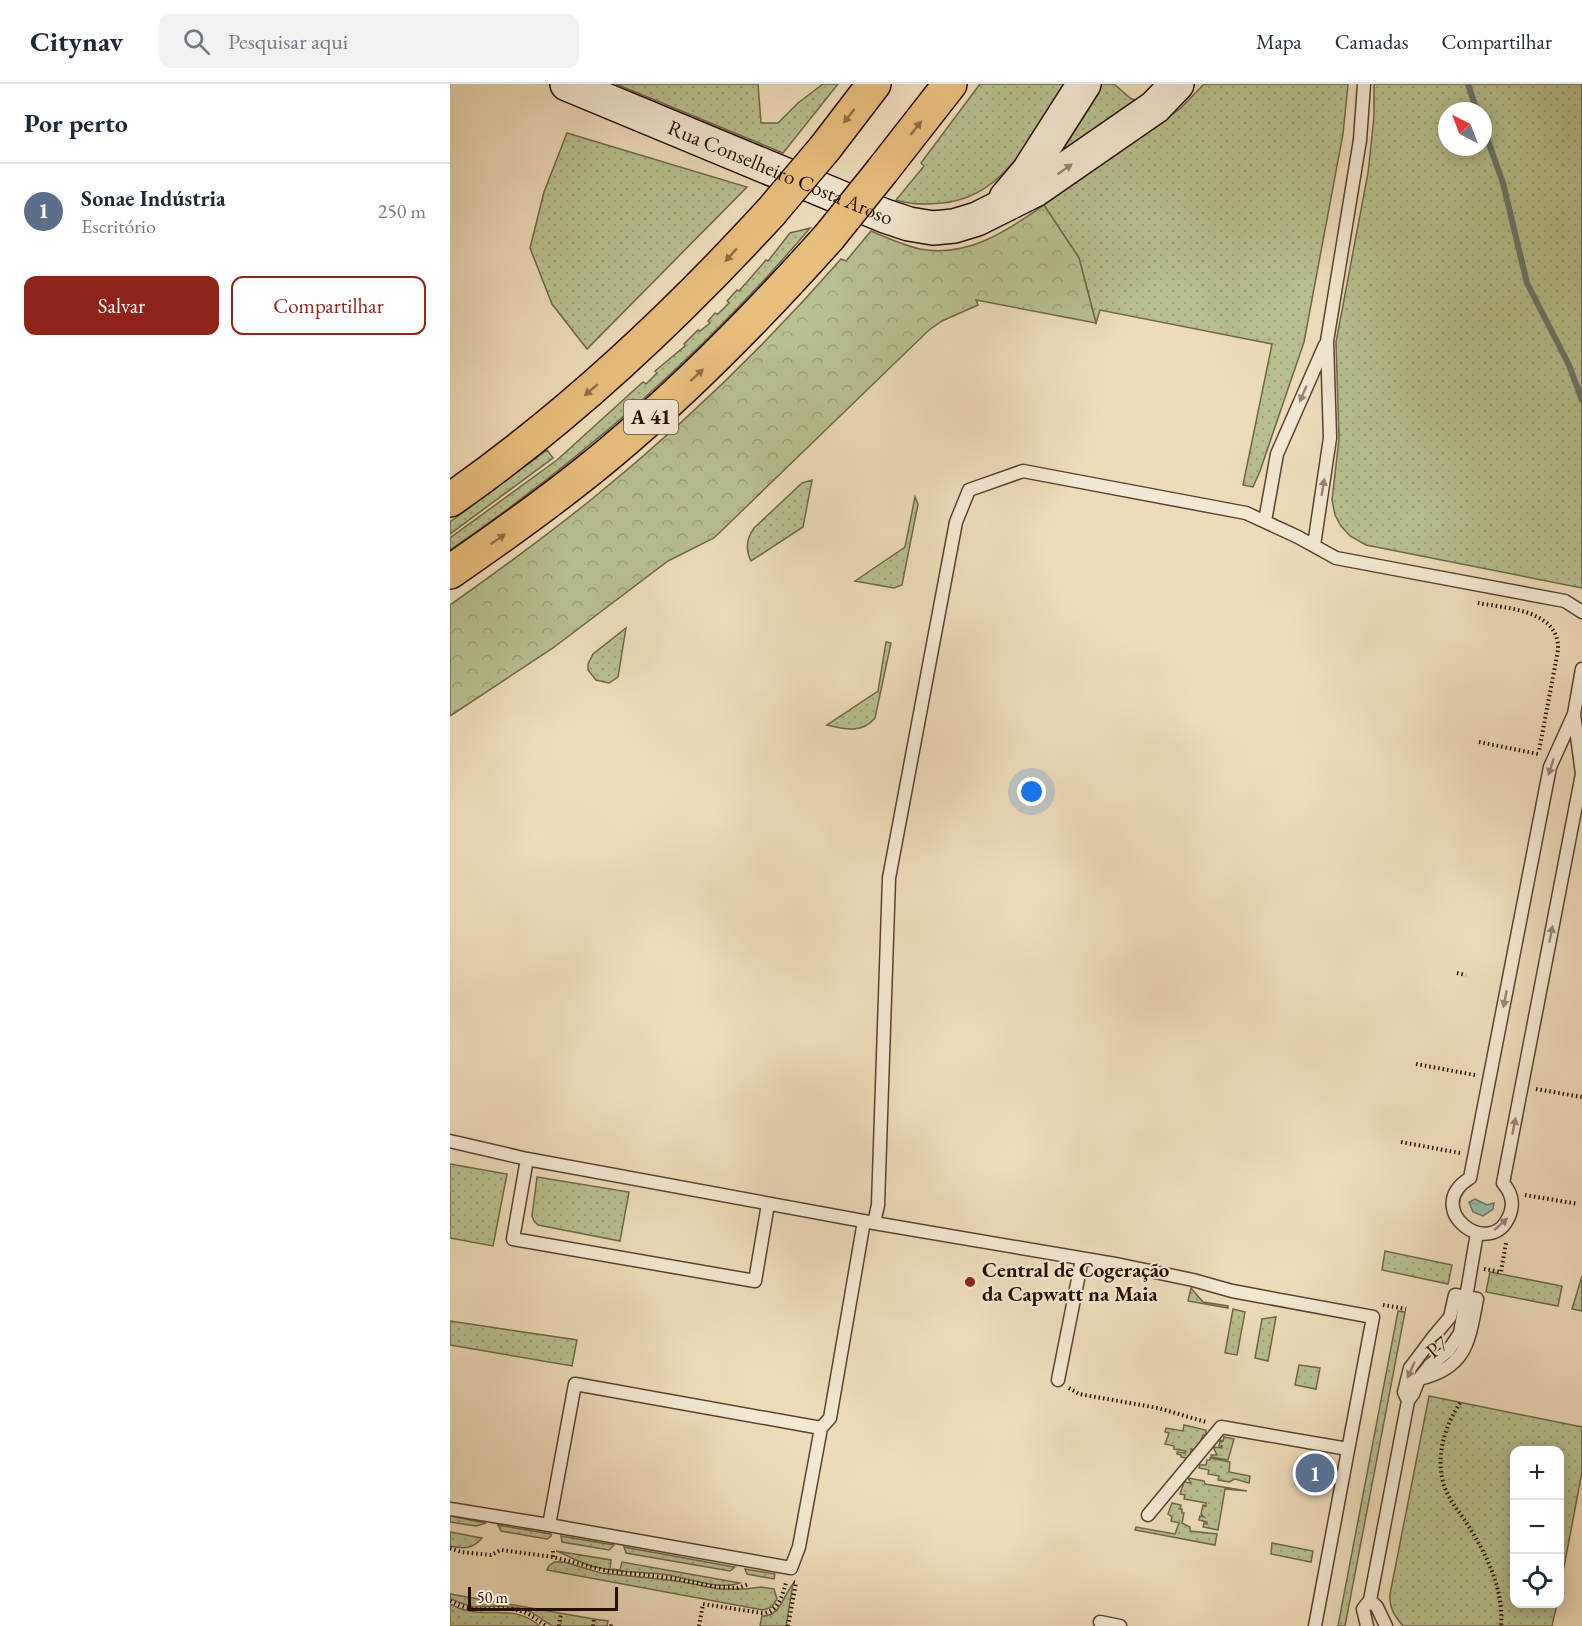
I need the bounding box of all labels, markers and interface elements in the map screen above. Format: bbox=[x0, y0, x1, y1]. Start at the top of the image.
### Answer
search box bbox=[159, 14, 579, 68]
text: Citynav bbox=[30, 23, 123, 59]
icon: search bbox=[180, 25, 213, 58]
text: Pesquisar aqui bbox=[228, 27, 348, 56]
text: Mapa bbox=[1256, 28, 1302, 55]
text: Camadas bbox=[1335, 28, 1408, 55]
text: Compartilhar bbox=[1441, 28, 1552, 55]
north arrow bbox=[1438, 102, 1492, 156]
text: Por perto bbox=[24, 106, 128, 140]
one-way arrow bbox=[843, 108, 856, 124]
street label: Rua Conselheiro Costa Aroso bbox=[664, 113, 896, 231]
one-way arrow bbox=[910, 120, 923, 136]
one-way arrow bbox=[1057, 163, 1073, 175]
text: Sonae Indústria bbox=[81, 184, 226, 213]
text: 1 bbox=[38, 198, 49, 224]
text: 250 m bbox=[378, 198, 426, 224]
text: Escritório bbox=[81, 213, 156, 239]
one-way arrow bbox=[725, 247, 738, 262]
button: Salvar bbox=[24, 276, 219, 335]
button: Compartilhar bbox=[231, 276, 426, 335]
one-way arrow bbox=[689, 369, 704, 382]
one-way arrow bbox=[584, 383, 599, 396]
one-way arrow bbox=[1298, 386, 1308, 404]
road number: A 41 bbox=[624, 400, 678, 434]
one-way arrow bbox=[1318, 478, 1327, 497]
one-way arrow bbox=[490, 534, 506, 545]
one-way arrow bbox=[1546, 758, 1555, 776]
your location bbox=[1017, 777, 1046, 806]
one-way arrow bbox=[1547, 925, 1556, 944]
one-way arrow bbox=[1500, 990, 1509, 1009]
one-way arrow bbox=[1510, 1116, 1519, 1135]
one-way arrow bbox=[1493, 1217, 1508, 1231]
place label: Central de Cogeração da Capwatt na Maia bbox=[982, 1256, 1170, 1307]
marker: Central de Cogeração da Capwatt na Maia bbox=[963, 1275, 977, 1289]
street label: P7 bbox=[1420, 1329, 1454, 1364]
one-way arrow bbox=[1407, 1361, 1416, 1378]
map controls bbox=[1510, 1446, 1564, 1608]
button: + bbox=[1510, 1446, 1564, 1500]
pin: 1 bbox=[1296, 1450, 1334, 1496]
button: − bbox=[1510, 1500, 1564, 1554]
button: locate bbox=[1510, 1554, 1564, 1608]
scale bar bbox=[468, 1584, 618, 1612]
text: 50 m bbox=[477, 1587, 508, 1608]

